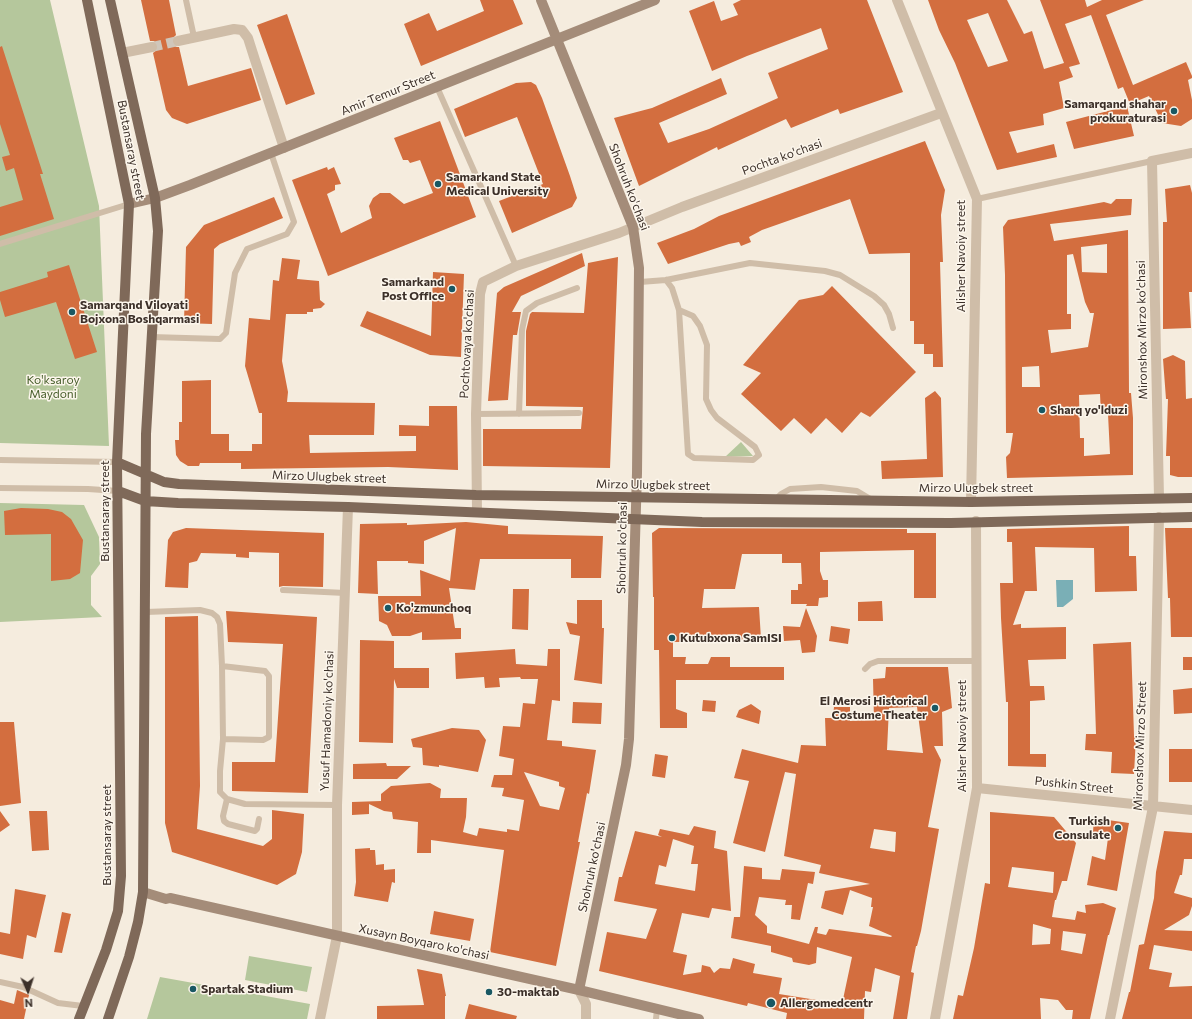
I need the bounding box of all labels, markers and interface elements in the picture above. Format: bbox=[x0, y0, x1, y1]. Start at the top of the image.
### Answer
street label: Amir Temur Street bbox=[339, 68, 437, 118]
place label: Samarqand shahar prokuraturasi bbox=[1064, 97, 1166, 125]
street label: Bustansaray street bbox=[114, 99, 148, 201]
marker: Samarqand shahar prokuraturasi bbox=[1169, 106, 1179, 116]
street label: Pochta ko'chasi bbox=[740, 136, 824, 178]
street label: Shohruh ko'chasi bbox=[606, 141, 652, 233]
place label: Samarkand State Medical University bbox=[446, 170, 549, 198]
marker: Samarkand State Medical University bbox=[433, 179, 443, 189]
street label: Alisher Navoiy street bbox=[954, 200, 968, 312]
street label: Mironshox Mirzo ko'chasi bbox=[1134, 260, 1150, 400]
place label: Samarkand Post Office bbox=[382, 275, 444, 303]
marker: Samarkand Post Office bbox=[447, 284, 457, 294]
street label: Pochtovaya ko'chasi bbox=[457, 289, 477, 399]
place label: Samarqand Viloyati Bojxona Boshqarmasi bbox=[80, 298, 199, 326]
marker: Samarqand Viloyati Bojxona Boshqarmasi bbox=[67, 307, 77, 317]
park label: Ko'ksaroy Maydoni bbox=[26, 373, 80, 401]
place label: Sharq yo'lduzi bbox=[1050, 403, 1127, 417]
marker: Sharq yo'lduzi bbox=[1037, 405, 1047, 415]
street label: Bustansaray street bbox=[98, 460, 112, 562]
street label: Mirzo Ulugbek street bbox=[272, 468, 386, 486]
street label: Mirzo Ulugbek street bbox=[596, 477, 710, 493]
street label: Mirzo Ulugbek street bbox=[919, 481, 1033, 495]
street label: Shohruh ko'chasi bbox=[614, 502, 630, 594]
place label: Ko'zmunchoq bbox=[396, 601, 471, 615]
marker: Ko'zmunchoq bbox=[383, 603, 393, 613]
place label: Kutubxona SamISI bbox=[680, 631, 782, 645]
marker: Kutubxona SamISI bbox=[667, 633, 677, 643]
street label: Yusuf Hamadoniy ko'chasi bbox=[317, 650, 337, 792]
street label: Alisher Navoiy street bbox=[955, 680, 969, 792]
street label: Mironshox Mirzo Street bbox=[1131, 681, 1149, 811]
place label: El Merosi Historical Costume Theater bbox=[820, 694, 927, 722]
marker: El Merosi Historical Costume Theater bbox=[930, 703, 940, 713]
street label: Pushkin Street bbox=[1034, 774, 1114, 796]
street label: Bustansaray street bbox=[100, 784, 114, 886]
place label: Turkish Consulate bbox=[1054, 814, 1110, 842]
street label: Shohruh ko'chasi bbox=[575, 820, 609, 914]
marker: Turkish Consulate bbox=[1113, 823, 1123, 833]
street label: Xusayn Boyqaro ko'chasi bbox=[357, 921, 491, 963]
north arrow bbox=[8, 971, 48, 1011]
place label: Spartak Stadium bbox=[201, 982, 293, 996]
marker: Spartak Stadium bbox=[188, 984, 198, 994]
place label: 30-maktab bbox=[497, 985, 559, 999]
marker: 30-maktab bbox=[484, 987, 494, 997]
place label: Allergomedcentr bbox=[780, 996, 873, 1010]
text: N bbox=[24, 997, 33, 1010]
marker: Allergomedcentr bbox=[765, 997, 777, 1009]

